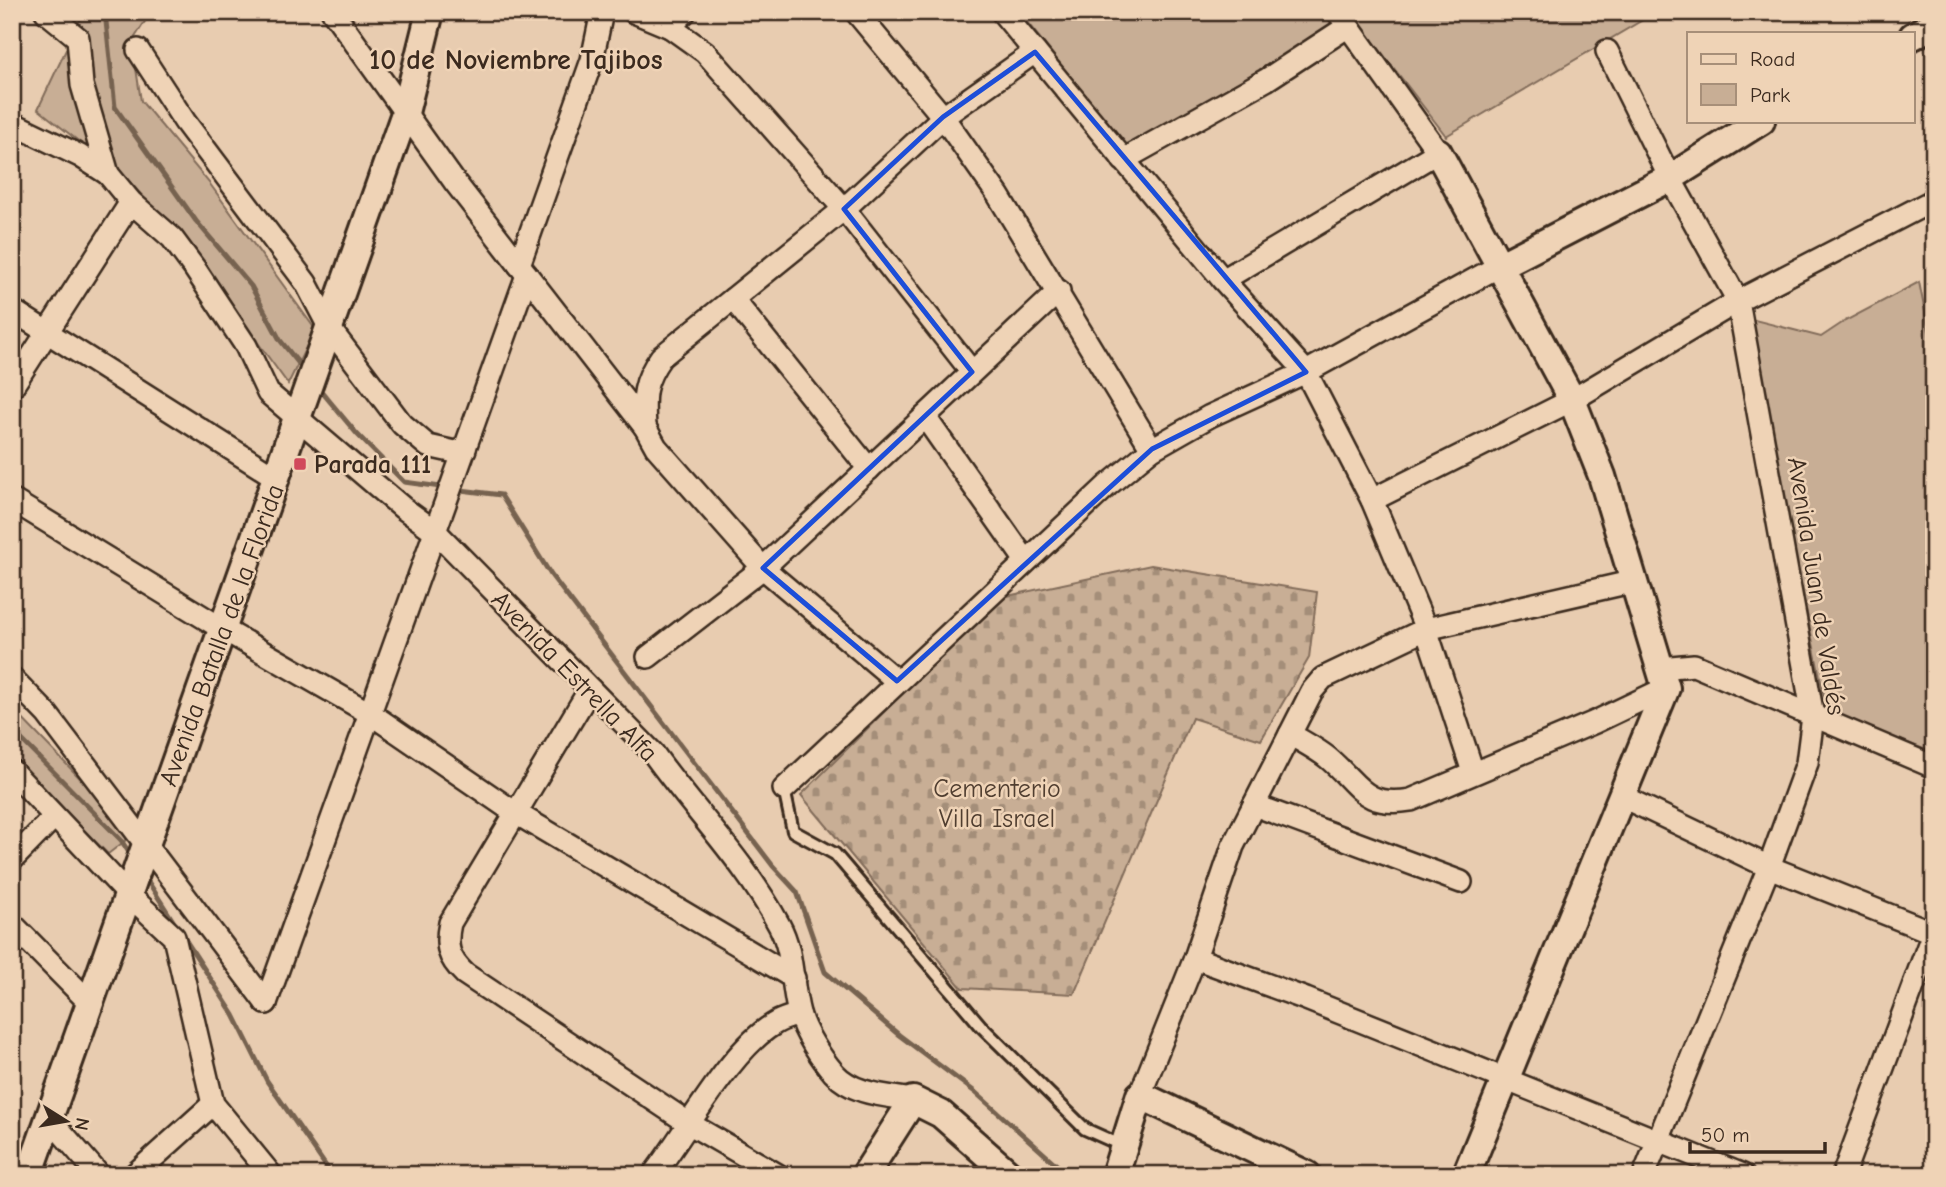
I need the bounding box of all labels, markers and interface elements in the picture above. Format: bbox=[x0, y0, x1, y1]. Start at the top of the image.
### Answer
legend bbox=[1687, 32, 1914, 122]
district label: 10 de Noviembre Tajibos bbox=[369, 44, 663, 76]
text: Road bbox=[1750, 47, 1795, 71]
text: Park bbox=[1750, 83, 1790, 107]
place label: Parada 111 bbox=[314, 450, 431, 480]
street label: Avenida Juan de Valdés bbox=[1781, 455, 1851, 717]
marker: Parada 111 bbox=[292, 456, 308, 472]
street label: Avenida Batalla de la Florida bbox=[153, 480, 291, 790]
street label: Avenida Estrella Alfa bbox=[485, 585, 664, 768]
park label: Cementerio Villa Israel bbox=[933, 774, 1061, 834]
north arrow bbox=[32, 1086, 102, 1156]
scale bar bbox=[1690, 1110, 1825, 1154]
text: N bbox=[70, 1116, 94, 1132]
text: 50 m bbox=[1701, 1123, 1750, 1147]

